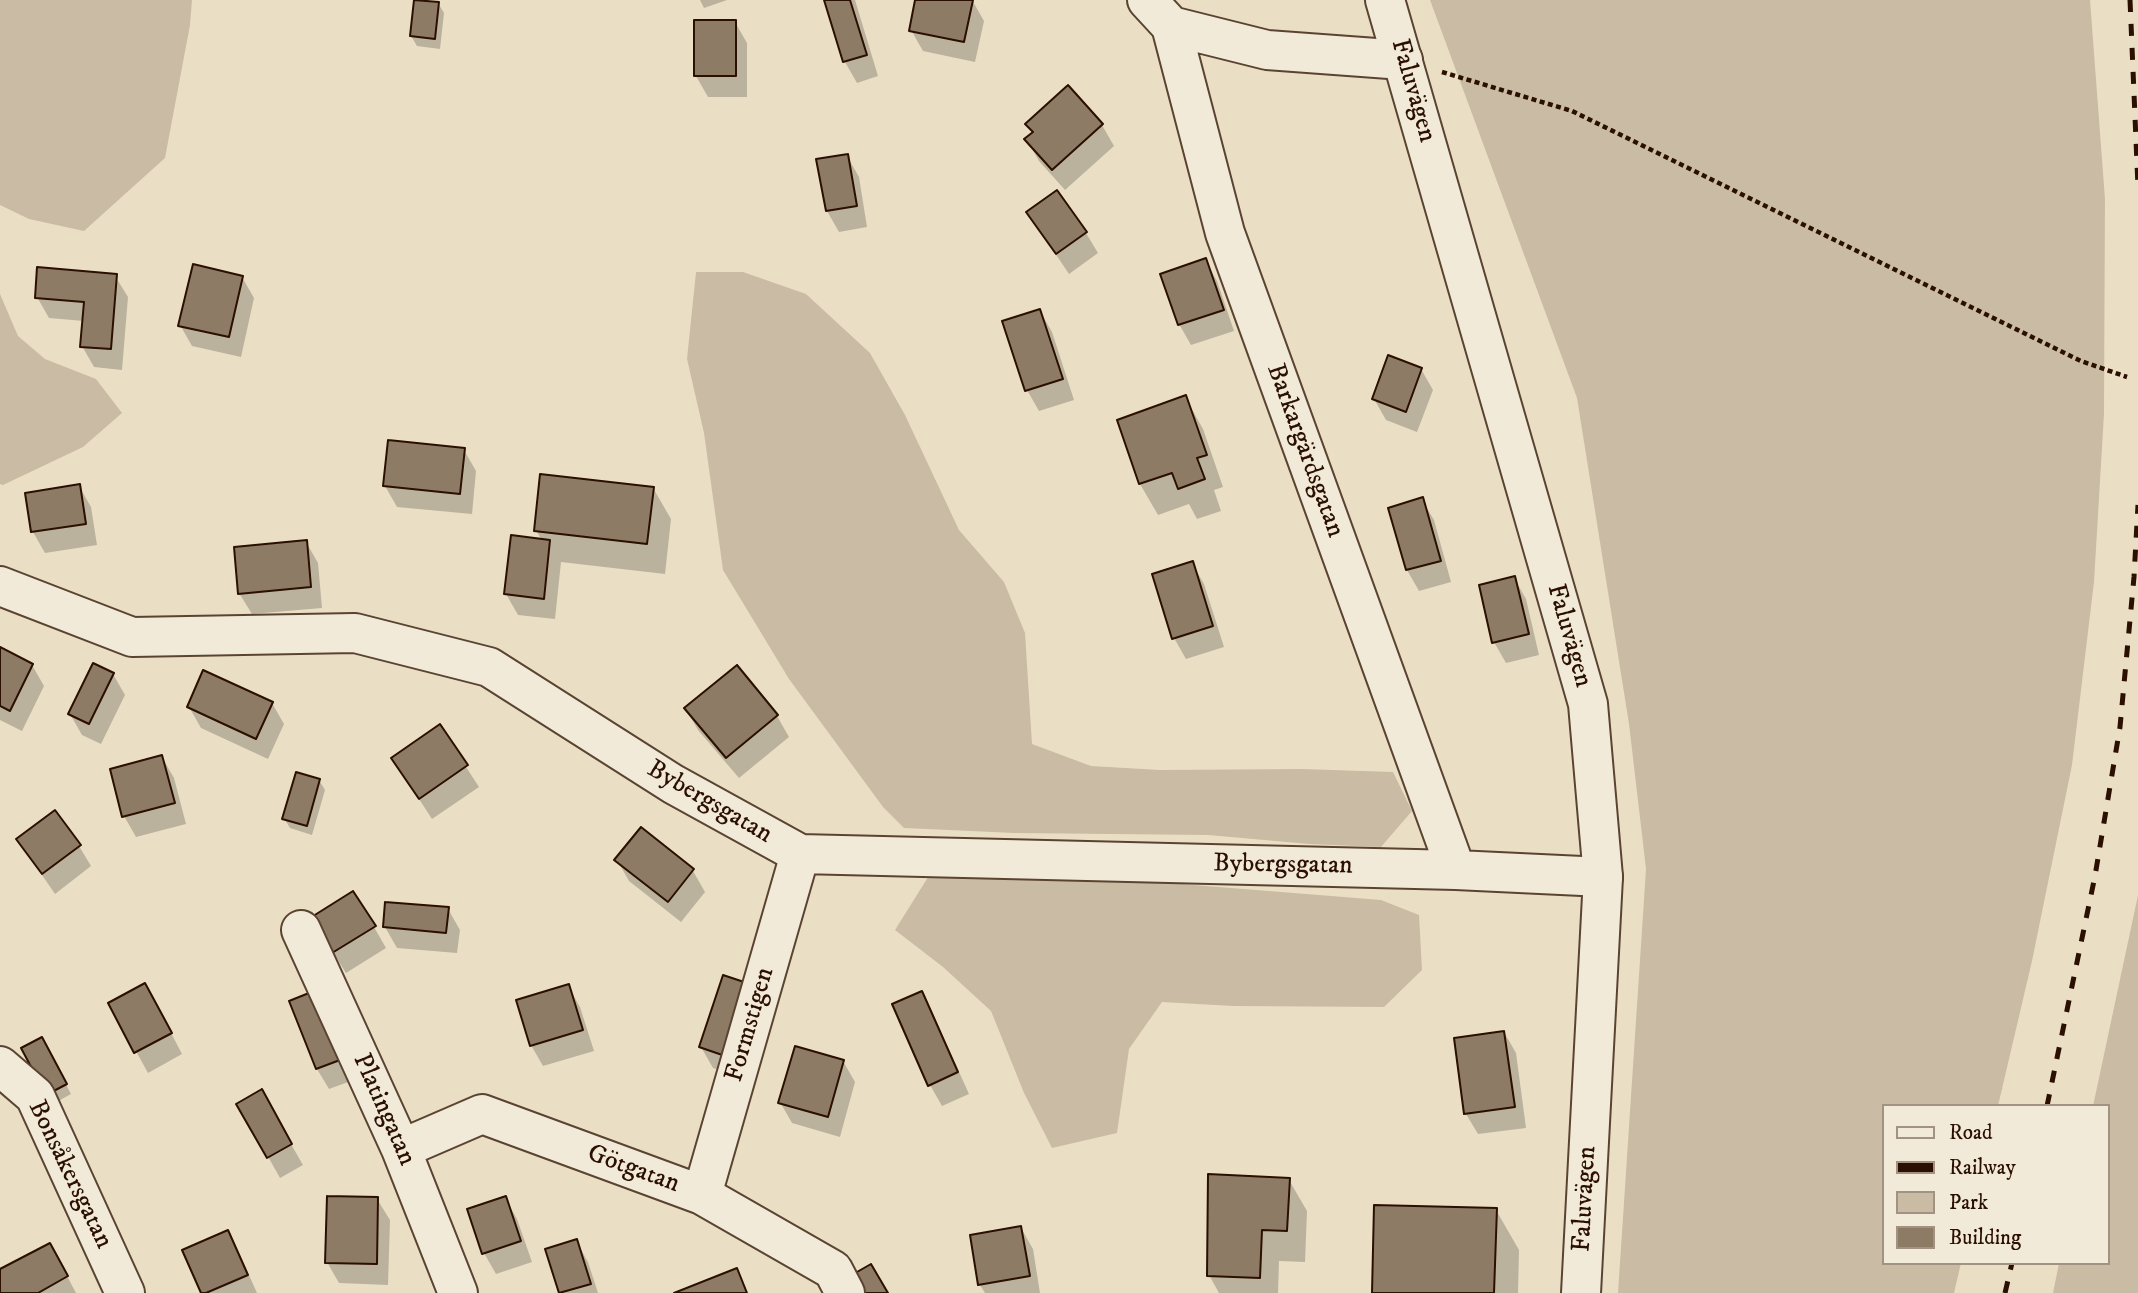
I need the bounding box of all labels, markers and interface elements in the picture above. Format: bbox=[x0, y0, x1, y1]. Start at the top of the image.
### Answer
street label: Faluvägen bbox=[1382, 36, 1442, 146]
street label: Barkargärdsgatan bbox=[1258, 360, 1350, 542]
street label: Faluvägen bbox=[1538, 581, 1598, 691]
street label: Bybergsgatan bbox=[641, 755, 777, 851]
street label: Bybergsgatan bbox=[1213, 849, 1353, 883]
street label: Formstigen bbox=[720, 964, 782, 1086]
street label: Platingatan bbox=[345, 1049, 421, 1171]
street label: Bonsåkersgatan bbox=[20, 1096, 118, 1254]
legend bbox=[1882, 1104, 2110, 1265]
text: Road bbox=[1949, 1120, 1993, 1146]
street label: Götgatan bbox=[583, 1139, 683, 1201]
street label: Faluvägen bbox=[1568, 1145, 1604, 1253]
text: Railway bbox=[1949, 1155, 2016, 1181]
text: Park bbox=[1949, 1190, 1988, 1216]
text: Building bbox=[1949, 1225, 2021, 1251]

